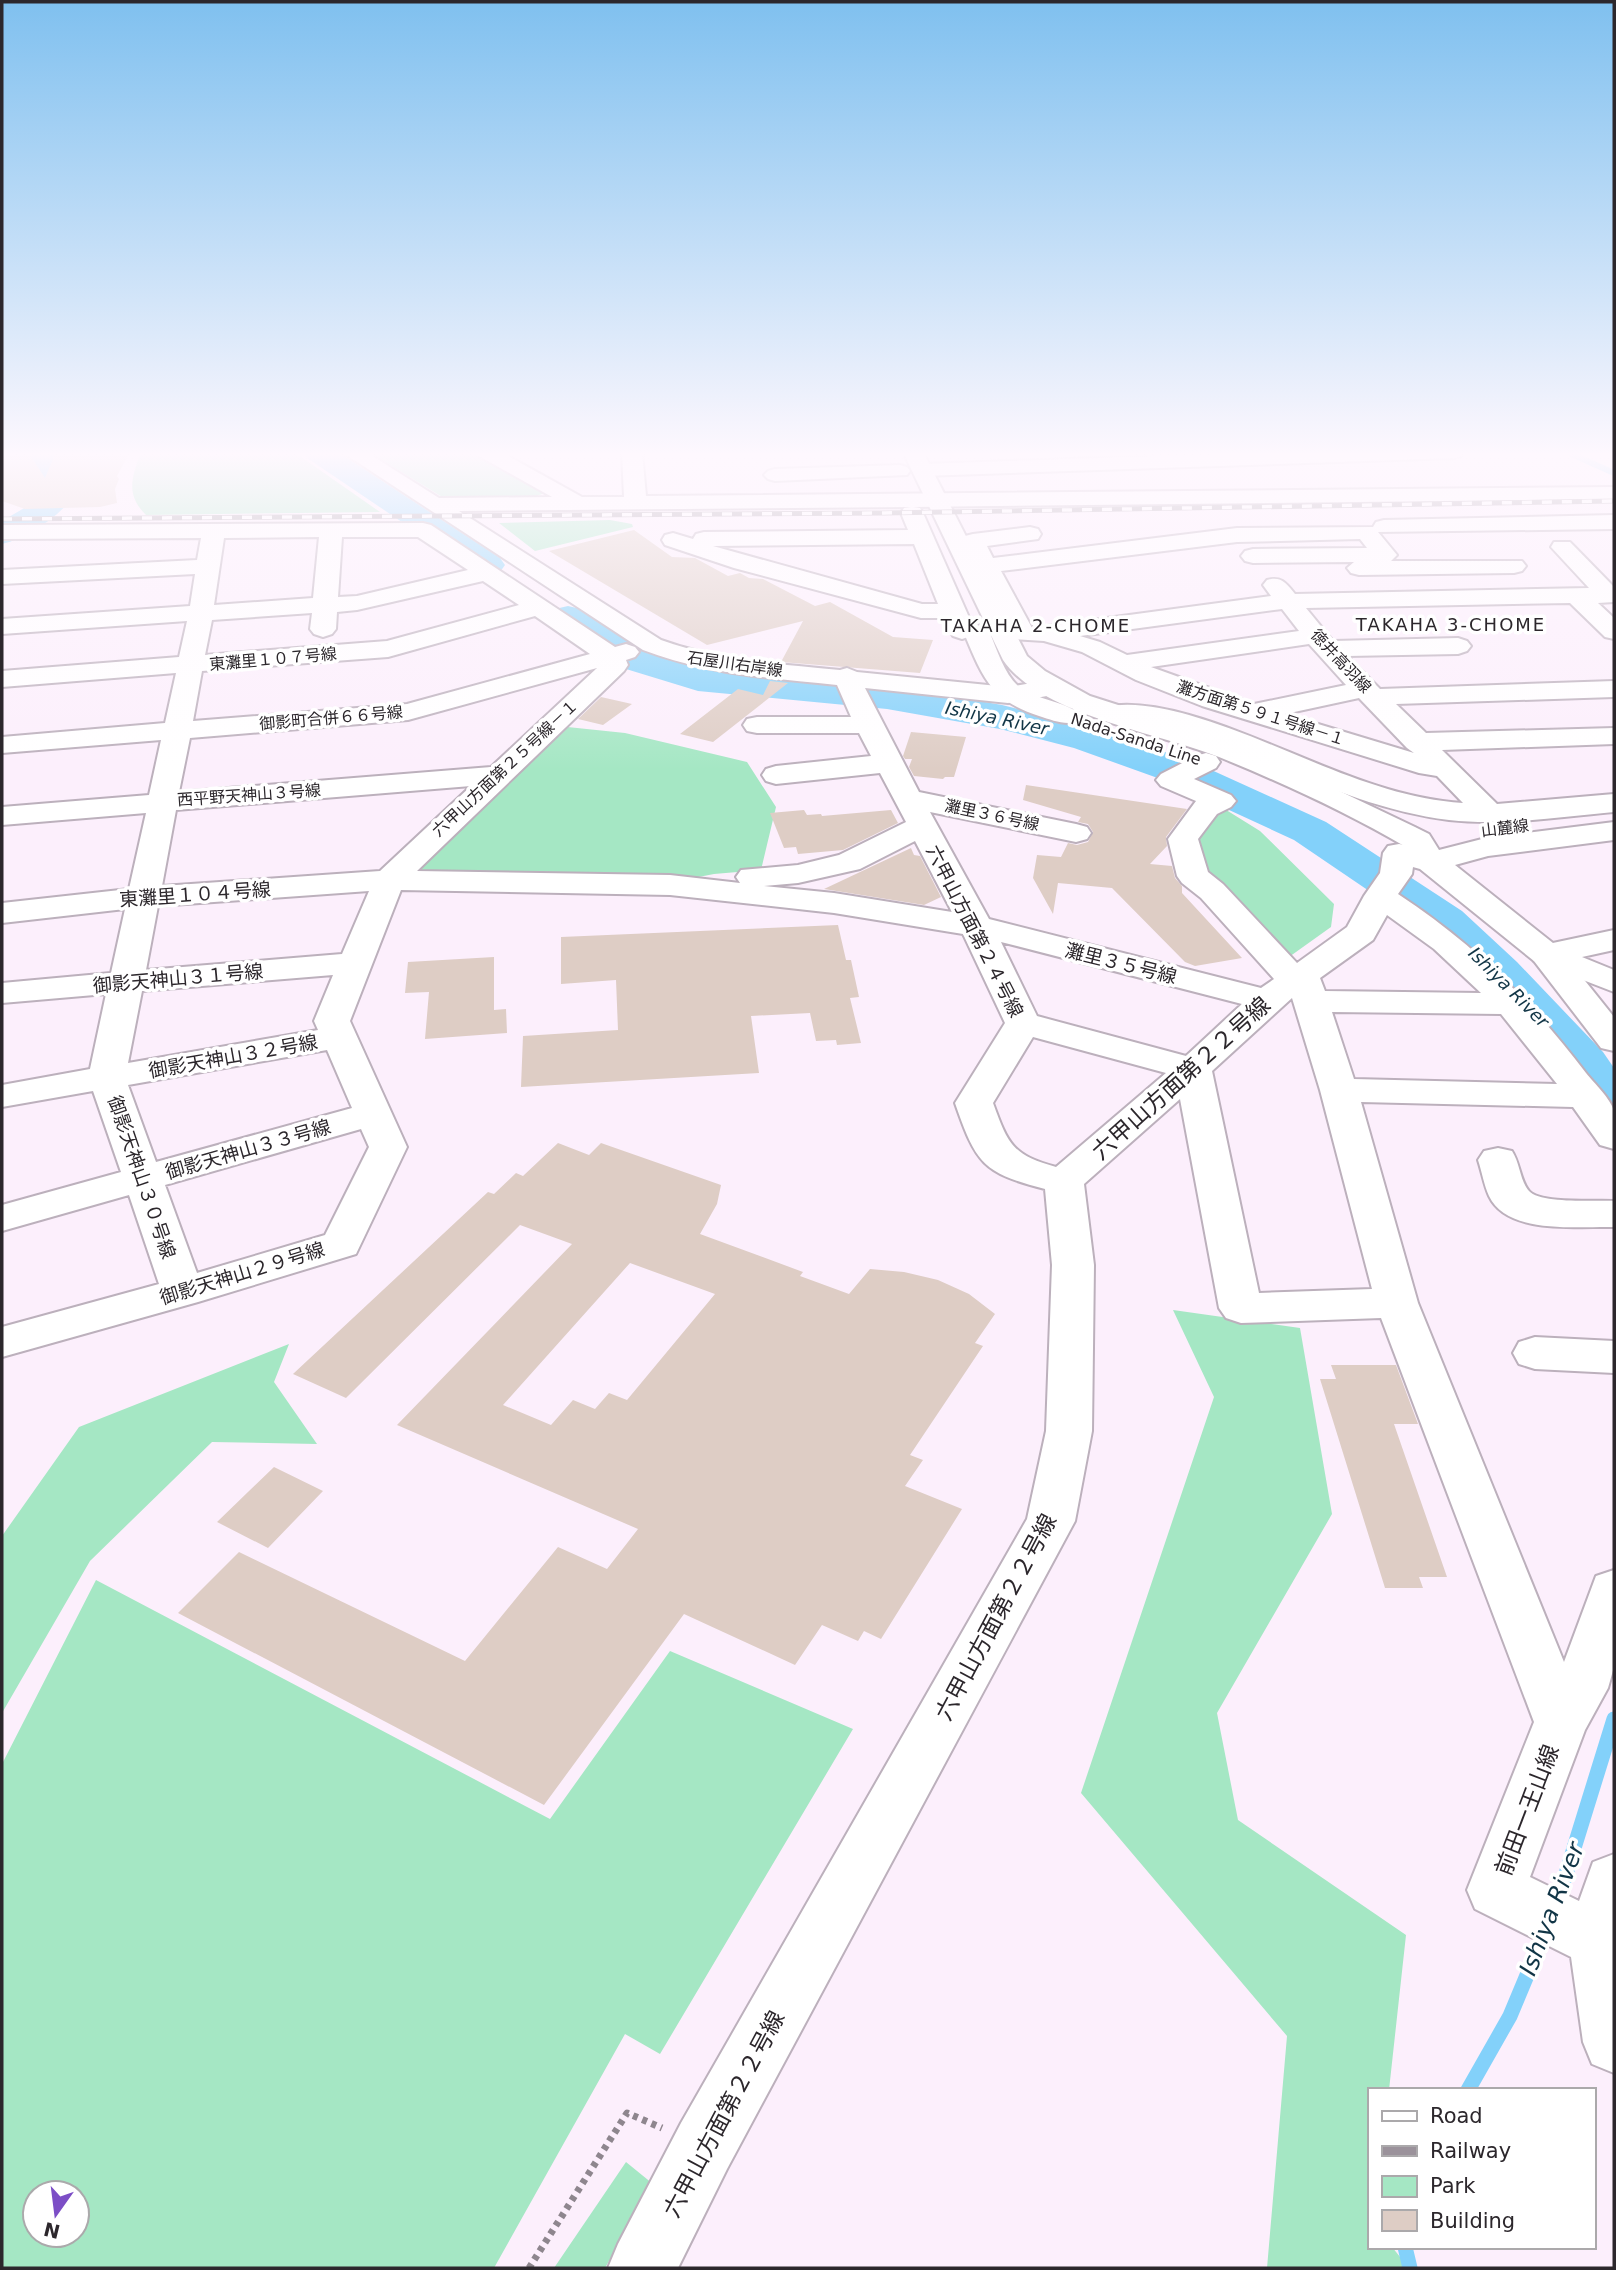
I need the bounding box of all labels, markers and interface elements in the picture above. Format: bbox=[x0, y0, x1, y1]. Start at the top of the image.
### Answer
district label: TAKAHA 3-CHOME bbox=[1355, 614, 1546, 635]
district label: TAKAHA 2-CHOME bbox=[940, 615, 1131, 636]
street label: 徳井高羽線 bbox=[1307, 625, 1375, 697]
street label: 東灘里１０７号線 bbox=[208, 644, 338, 674]
street label: 石屋川右岸線 bbox=[686, 648, 784, 680]
street label: 灘方面第５９１号線－１ bbox=[1174, 677, 1348, 749]
street label: 六甲山方面第２５号線－１ bbox=[428, 696, 582, 840]
water label: Ishiya River bbox=[943, 697, 1052, 740]
street label: 御影町合併６６号線 bbox=[258, 702, 404, 734]
street label: Nada-Sanda Line bbox=[1068, 709, 1204, 769]
street label: 西平野天神山３号線 bbox=[177, 781, 321, 809]
street label: 灘里３６号線 bbox=[943, 796, 1041, 834]
street label: 山麓線 bbox=[1480, 816, 1530, 840]
street label: 六甲山方面第２４号線 bbox=[922, 841, 1028, 1021]
street label: 東灘里１０４号線 bbox=[118, 878, 272, 910]
street label: 灘里３５号線 bbox=[1063, 939, 1179, 987]
water label: Ishiya River bbox=[1464, 942, 1555, 1033]
street label: 御影天神山３１号線 bbox=[92, 960, 264, 996]
street label: 六甲山方面第２２号線 bbox=[1087, 991, 1275, 1165]
street label: 御影天神山３２号線 bbox=[147, 1030, 319, 1082]
street label: 御影天神山３０号線 bbox=[104, 1093, 180, 1261]
street label: 御影天神山３３号線 bbox=[163, 1115, 333, 1183]
street label: 御影天神山２９号線 bbox=[157, 1237, 327, 1309]
street label: 六甲山方面第２２号線 bbox=[931, 1509, 1061, 1725]
street label: 前田一王山線 bbox=[1490, 1741, 1564, 1879]
water label: Ishiya River bbox=[1514, 1837, 1591, 1979]
street label: 六甲山方面第２２号線 bbox=[659, 2006, 789, 2222]
legend bbox=[1368, 2088, 1595, 2249]
text: Road bbox=[1430, 2104, 1483, 2128]
text: Railway bbox=[1430, 2139, 1511, 2163]
text: Park bbox=[1430, 2174, 1476, 2198]
north arrow bbox=[21, 2179, 91, 2249]
text: Building bbox=[1430, 2209, 1515, 2233]
text: N bbox=[42, 2218, 62, 2243]

